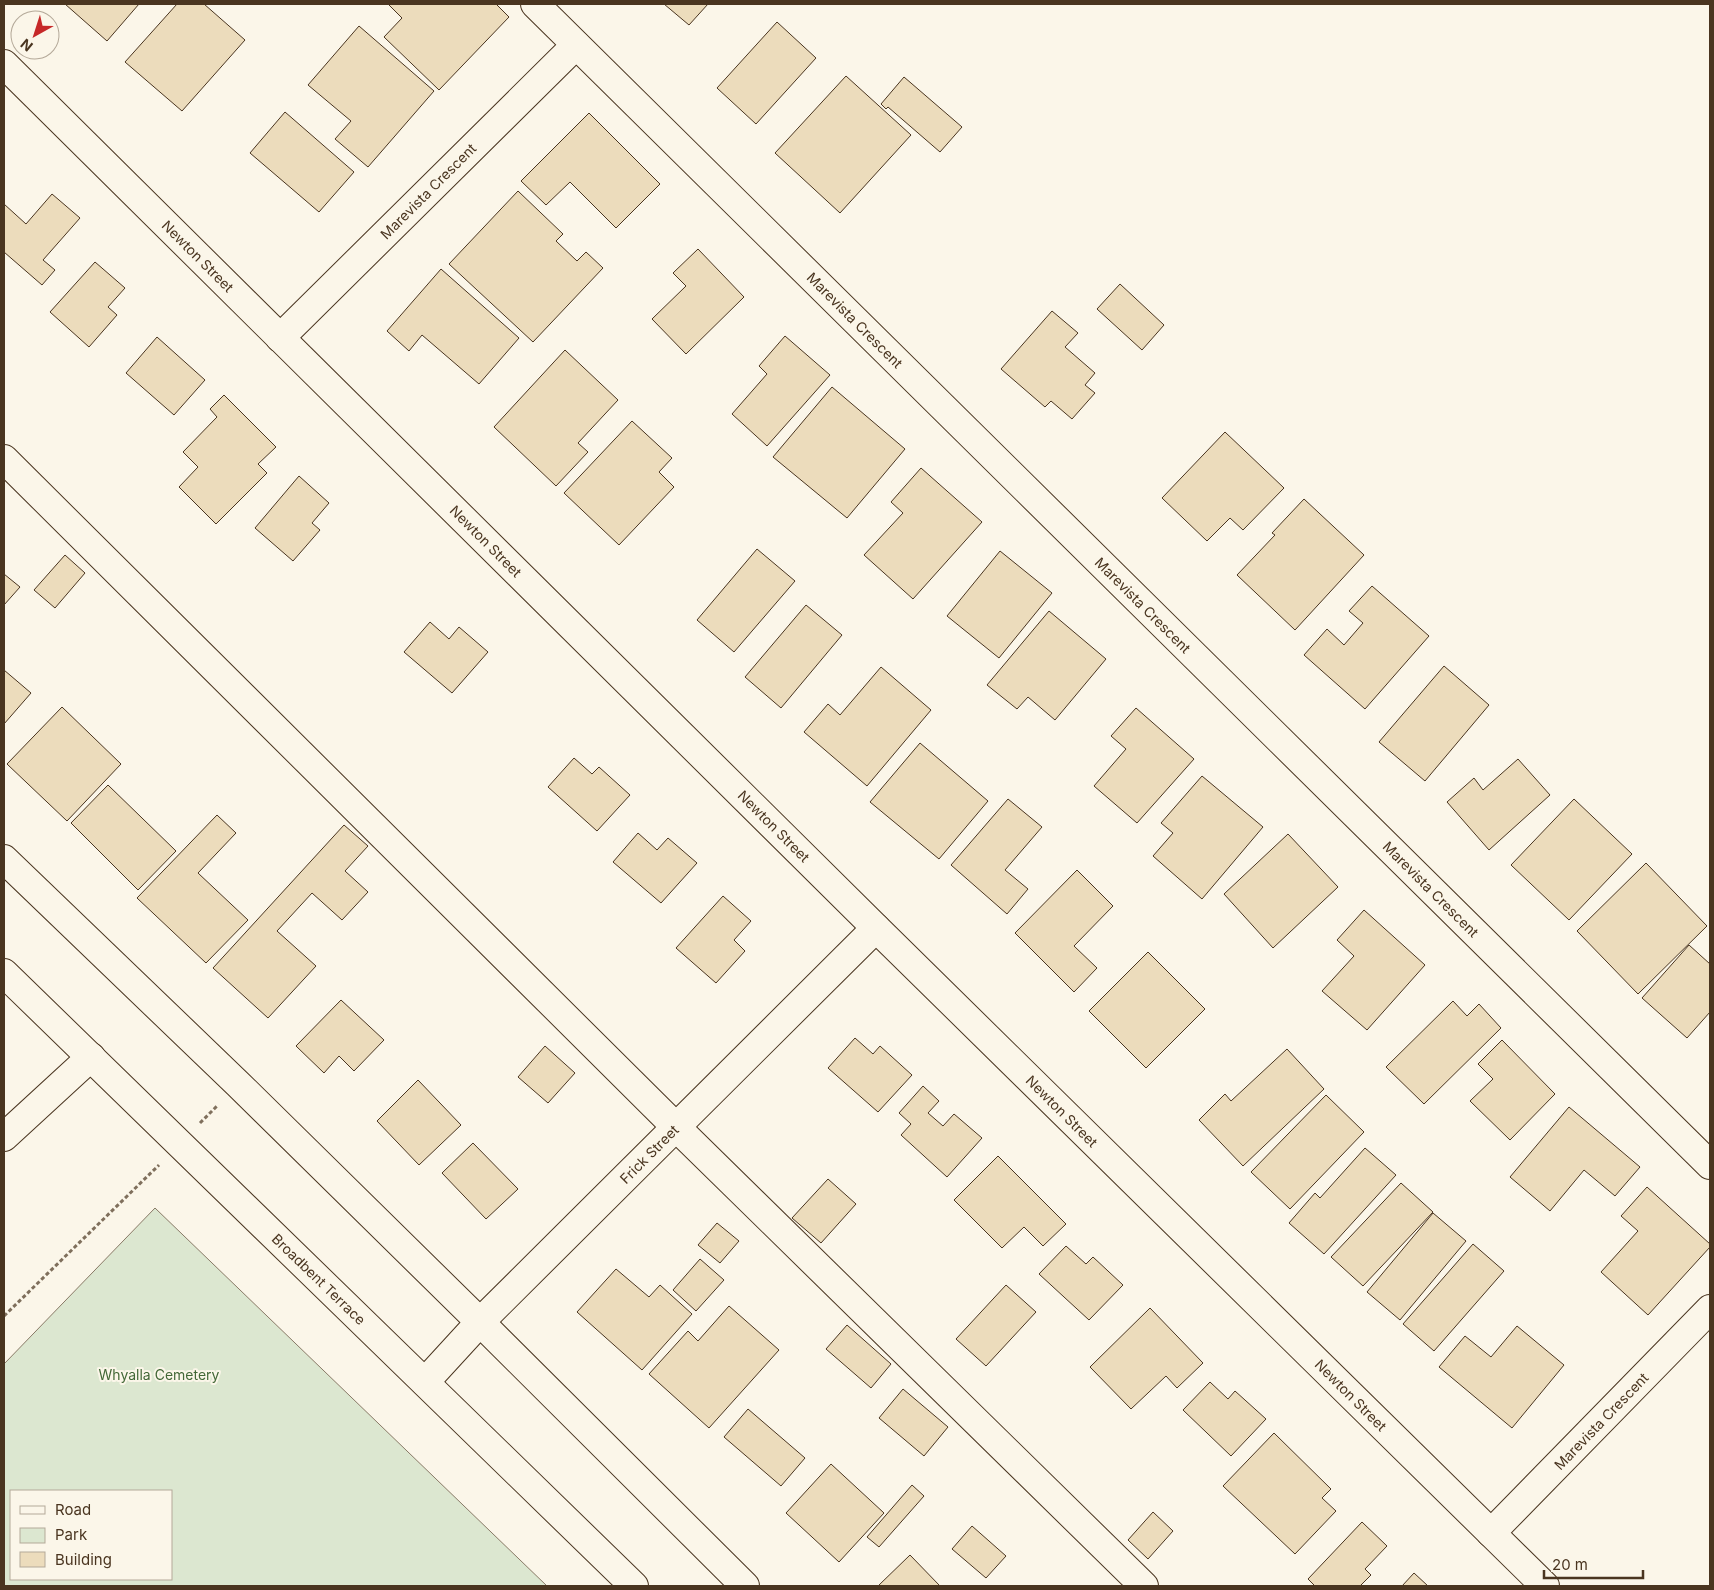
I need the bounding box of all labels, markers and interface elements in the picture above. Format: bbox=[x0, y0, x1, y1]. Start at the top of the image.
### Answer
north arrow bbox=[10, 10, 60, 60]
text: N bbox=[17, 36, 36, 55]
street label: Marevista Crescent bbox=[377, 139, 480, 242]
street label: Newton Street bbox=[159, 217, 238, 296]
street label: Marevista Crescent bbox=[804, 269, 907, 372]
street label: Newton Street bbox=[447, 502, 526, 581]
street label: Marevista Crescent bbox=[1092, 554, 1195, 657]
street label: Newton Street bbox=[735, 787, 814, 866]
street label: Marevista Crescent bbox=[1380, 838, 1483, 941]
street label: Newton Street bbox=[1023, 1072, 1102, 1151]
street label: Frick Street bbox=[616, 1121, 682, 1187]
street label: Broadbent Terrace bbox=[269, 1230, 369, 1328]
street label: Newton Street bbox=[1312, 1356, 1391, 1435]
park label: Whyalla Cemetery bbox=[99, 1366, 220, 1383]
street label: Marevista Crescent bbox=[1550, 1369, 1652, 1473]
legend bbox=[10, 1490, 172, 1580]
text: Road bbox=[55, 1500, 91, 1519]
text: Park bbox=[55, 1525, 88, 1544]
scale bar bbox=[1544, 1548, 1643, 1580]
text: Building bbox=[55, 1550, 112, 1569]
text: 20 m bbox=[1552, 1555, 1588, 1574]

